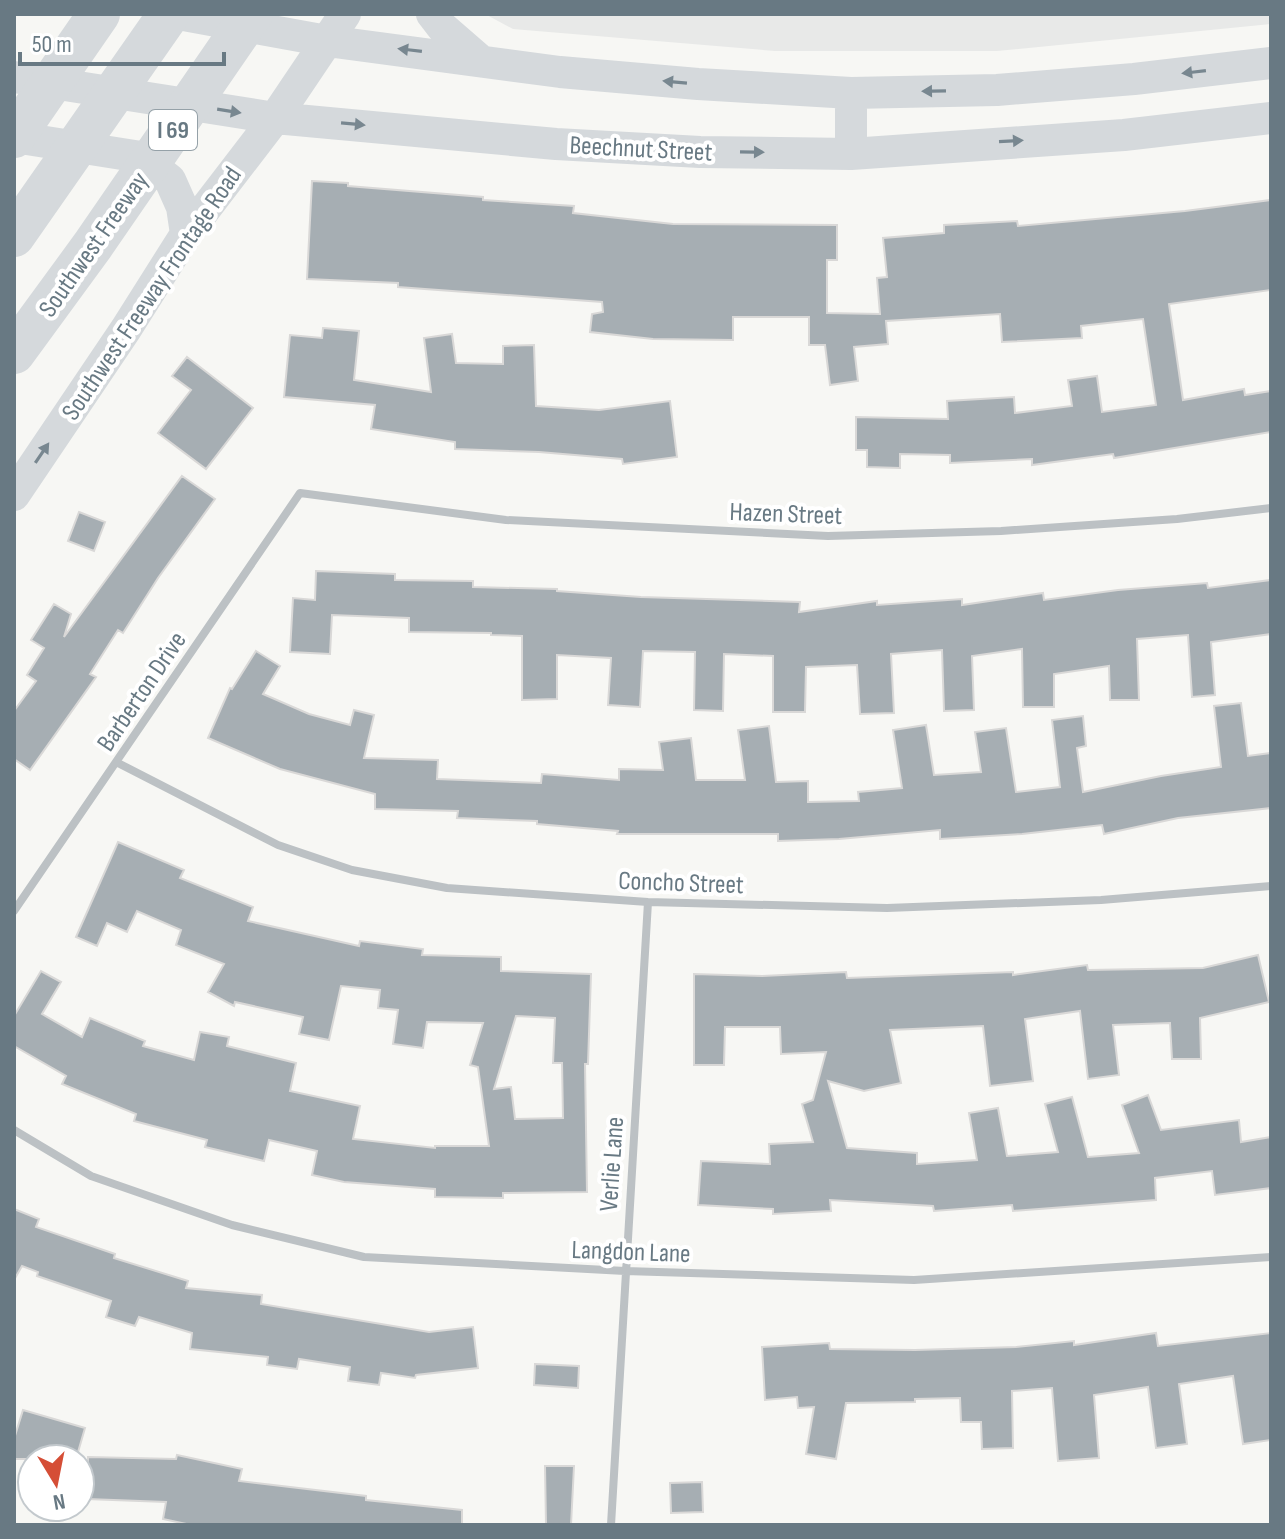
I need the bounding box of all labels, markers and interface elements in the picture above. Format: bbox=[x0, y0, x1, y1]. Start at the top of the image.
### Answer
scale bar bbox=[20, 16, 224, 66]
text: 50 m bbox=[32, 30, 72, 59]
one-way arrow bbox=[397, 44, 422, 57]
one-way arrow bbox=[1181, 66, 1206, 79]
one-way arrow bbox=[662, 76, 687, 89]
one-way arrow bbox=[921, 85, 946, 97]
one-way arrow bbox=[217, 105, 242, 118]
road number: I 69 bbox=[149, 110, 197, 150]
one-way arrow bbox=[341, 118, 366, 131]
street label: Beechnut Street bbox=[569, 130, 713, 169]
one-way arrow bbox=[999, 134, 1024, 147]
one-way arrow bbox=[740, 146, 765, 159]
street label: Southwest Freeway Frontage Road bbox=[56, 161, 249, 426]
street label: Southwest Freeway bbox=[33, 166, 156, 323]
one-way arrow bbox=[35, 443, 50, 464]
street label: Hazen Street bbox=[729, 497, 843, 532]
street label: Barberton Drive bbox=[91, 626, 193, 757]
street label: Concho Street bbox=[618, 866, 744, 901]
street label: Verlie Lane bbox=[594, 1116, 631, 1212]
street label: Langdon Lane bbox=[571, 1235, 691, 1270]
north arrow bbox=[16, 1443, 96, 1523]
text: N bbox=[51, 1487, 67, 1516]

